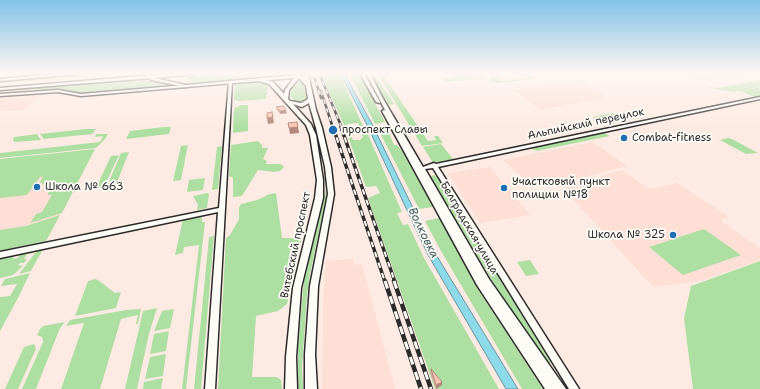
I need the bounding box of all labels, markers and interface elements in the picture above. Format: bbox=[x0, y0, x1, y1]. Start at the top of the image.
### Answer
street label: Альпийский переулок bbox=[527, 105, 645, 143]
place label: проспект Славы bbox=[342, 123, 428, 137]
marker: проспект Славы bbox=[327, 124, 339, 136]
place label: Combat-fitness bbox=[632, 131, 711, 145]
marker: Combat-fitness bbox=[619, 133, 629, 143]
place label: Участковый пункт полиции №18 bbox=[512, 175, 610, 201]
street label: Белградская улица bbox=[437, 179, 501, 277]
place label: Школа № 663 bbox=[45, 180, 124, 194]
marker: Школа № 663 bbox=[32, 182, 42, 192]
marker: Участковый пункт полиции №18 bbox=[499, 183, 509, 193]
street label: Витебский проспект bbox=[278, 190, 314, 300]
water label: Волковка bbox=[404, 205, 442, 261]
place label: Школа № 325 bbox=[587, 228, 665, 242]
marker: Школа № 325 bbox=[668, 230, 678, 240]

